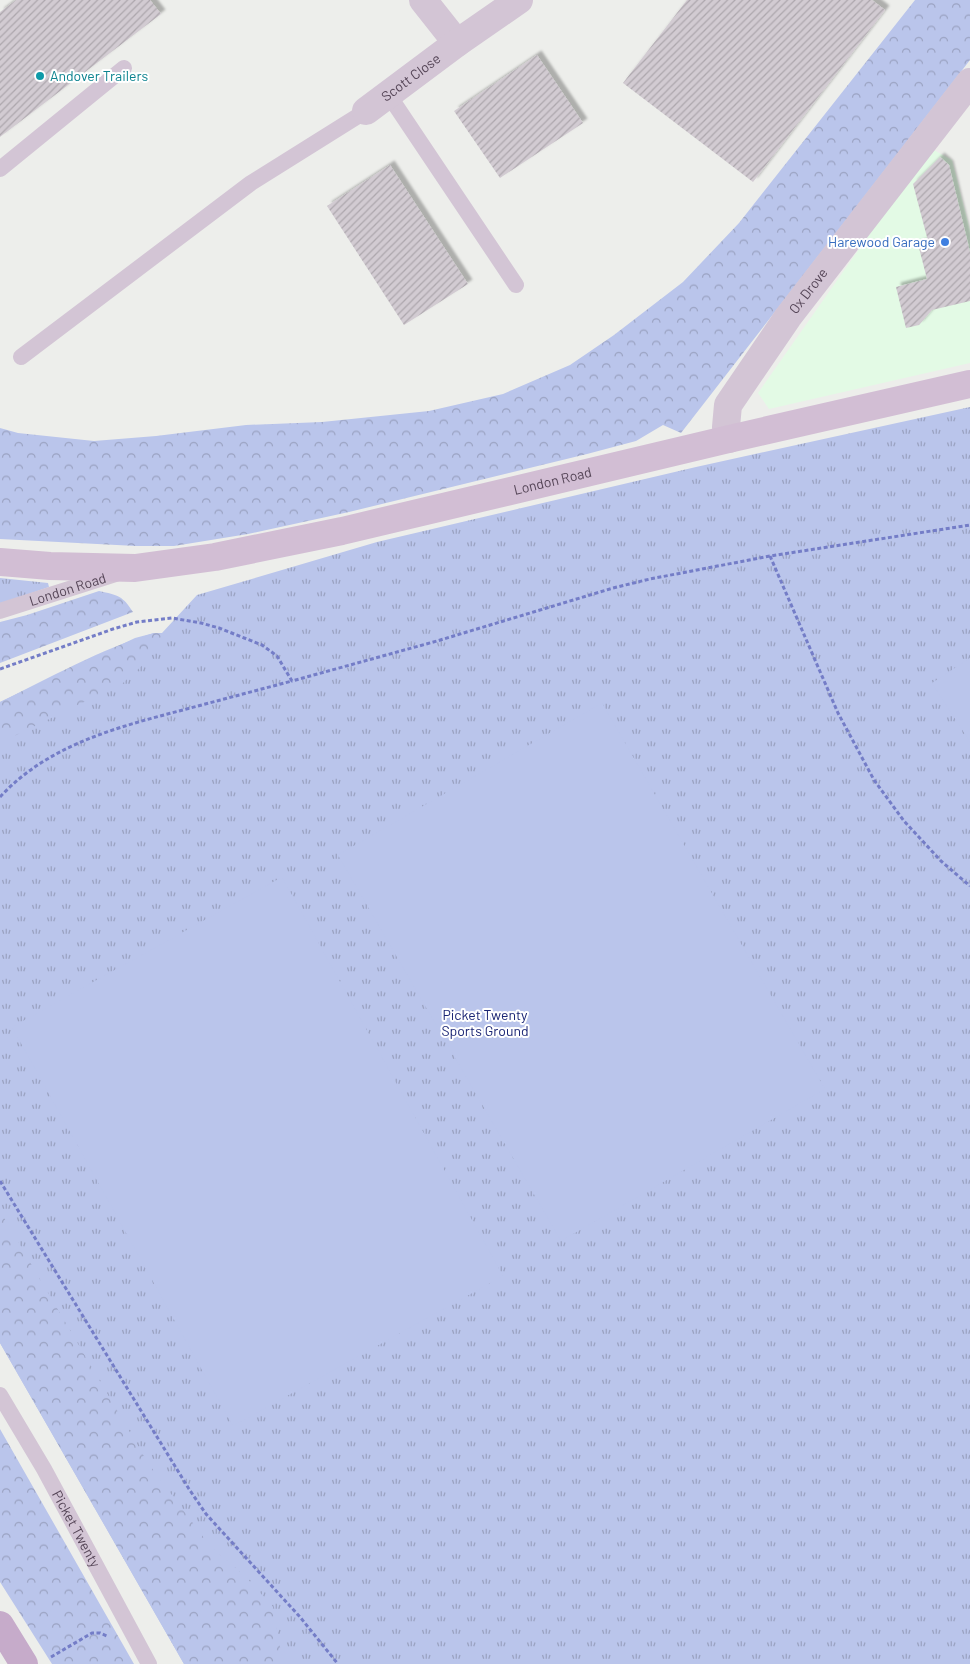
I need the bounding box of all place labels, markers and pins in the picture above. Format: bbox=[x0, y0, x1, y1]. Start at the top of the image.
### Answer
place label: Andover Trailers bbox=[50, 67, 148, 84]
marker: Andover Trailers bbox=[34, 70, 46, 82]
place label: Harewood Garage bbox=[828, 233, 935, 250]
marker: Harewood Garage bbox=[939, 236, 951, 248]

